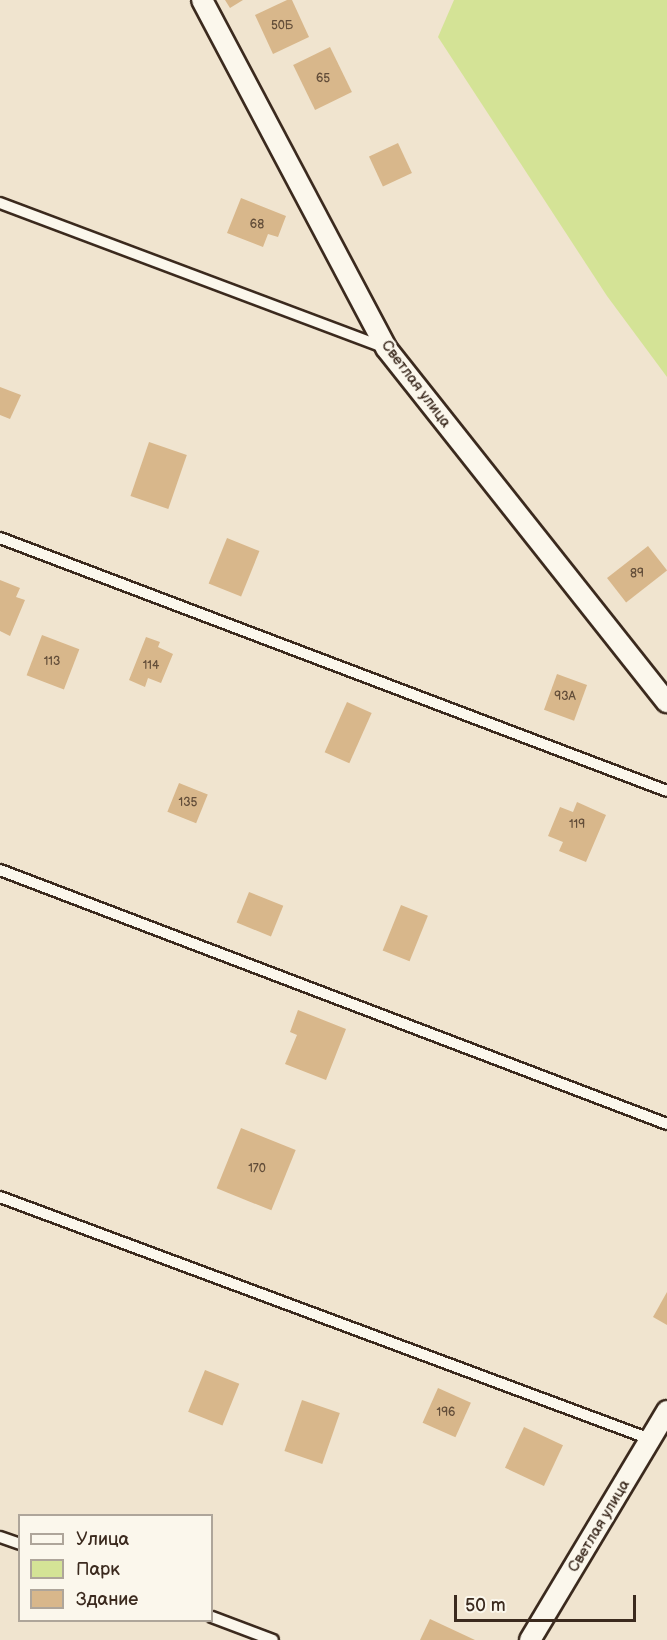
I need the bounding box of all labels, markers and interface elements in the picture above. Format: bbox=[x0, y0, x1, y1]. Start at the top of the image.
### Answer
house number: 50Б bbox=[271, 19, 293, 33]
house number: 65 bbox=[316, 72, 330, 86]
house number: 68 bbox=[250, 218, 264, 232]
street label: Светлая улица bbox=[377, 337, 455, 431]
house number: 89 bbox=[630, 567, 644, 581]
house number: 113 bbox=[44, 655, 60, 669]
house number: 114 bbox=[143, 659, 159, 673]
house number: 93А bbox=[554, 690, 576, 704]
house number: 135 bbox=[179, 796, 197, 810]
house number: 119 bbox=[569, 818, 585, 832]
house number: 170 bbox=[248, 1162, 266, 1176]
house number: 196 bbox=[437, 1406, 455, 1420]
street label: Светлая улица bbox=[564, 1477, 634, 1575]
legend bbox=[18, 1514, 213, 1622]
text: Улица bbox=[76, 1529, 129, 1550]
text: Парк bbox=[76, 1559, 120, 1580]
scale bar bbox=[457, 1583, 638, 1621]
text: Здание bbox=[76, 1589, 138, 1610]
text: 50 m bbox=[465, 1595, 506, 1616]

